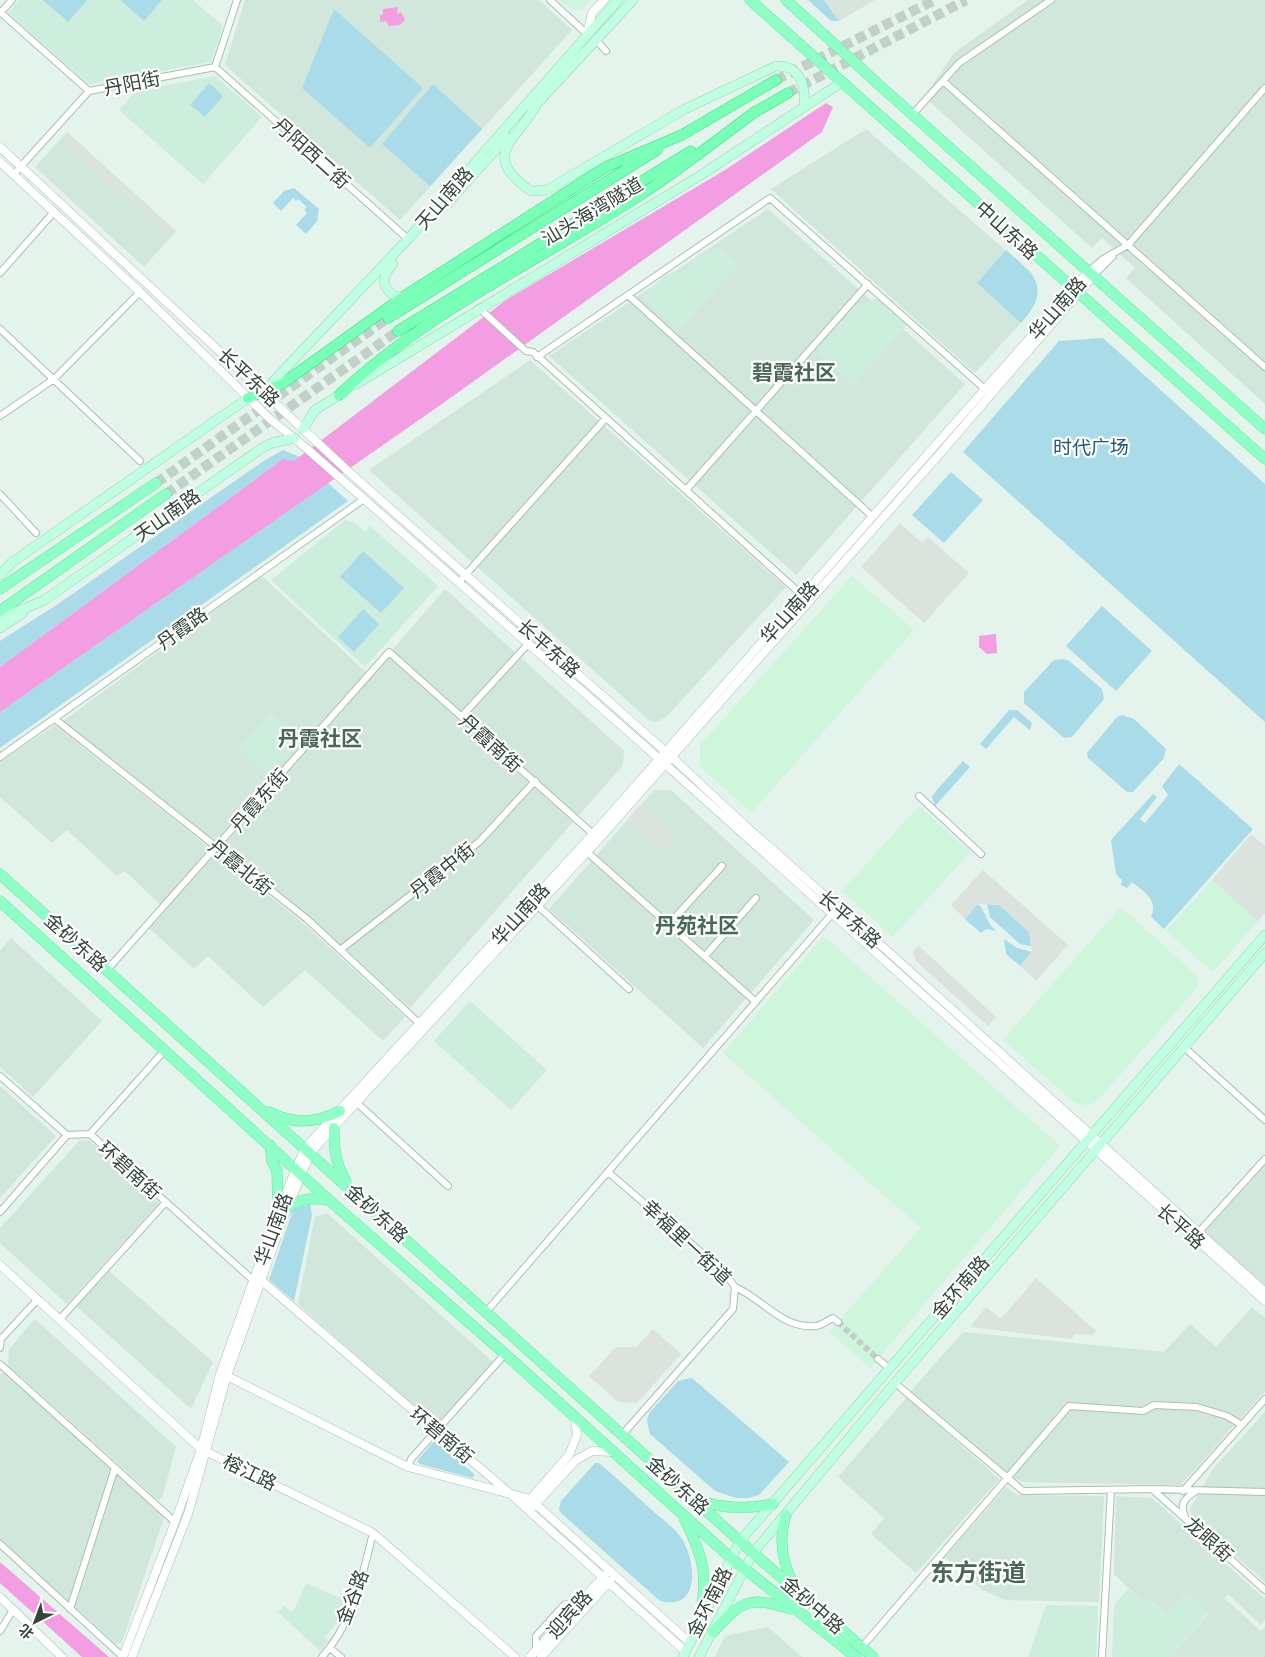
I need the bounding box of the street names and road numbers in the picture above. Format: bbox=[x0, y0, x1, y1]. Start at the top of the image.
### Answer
street label: 丹阳街 bbox=[102, 66, 162, 99]
street label: 丹阳西二街 bbox=[269, 112, 355, 193]
street label: 天山南路 bbox=[410, 161, 477, 234]
street label: 汕头海湾隧道 bbox=[537, 171, 647, 250]
street label: 中山东路 bbox=[971, 196, 1043, 264]
street label: 华山南路 bbox=[1023, 271, 1090, 344]
street label: 长平东路 bbox=[214, 342, 285, 411]
street label: 天山南路 bbox=[129, 483, 204, 546]
street label: 华山南路 bbox=[755, 576, 823, 648]
street label: 丹霞路 bbox=[152, 602, 212, 654]
street label: 长平东路 bbox=[513, 614, 585, 682]
street label: 丹霞南街 bbox=[455, 709, 527, 777]
street label: 丹霞东街 bbox=[225, 763, 292, 836]
street label: 丹霞北街 bbox=[205, 834, 278, 899]
street label: 丹霞中街 bbox=[405, 837, 479, 902]
street label: 华山南路 bbox=[486, 878, 554, 950]
street label: 长平东路 bbox=[814, 885, 887, 952]
street label: 金砂东路 bbox=[40, 908, 112, 976]
street label: 环碧南街 bbox=[94, 1136, 166, 1204]
street label: 金砂东路 bbox=[341, 1179, 413, 1247]
street label: 华山南路 bbox=[249, 1189, 296, 1268]
street label: 幸福里一街道 bbox=[638, 1194, 737, 1289]
street label: 长平路 bbox=[1152, 1198, 1210, 1253]
street label: 金环南路 bbox=[926, 1250, 993, 1323]
street label: 环碧南街 bbox=[406, 1401, 479, 1468]
street label: 榕江路 bbox=[220, 1449, 281, 1494]
street label: 金砂东路 bbox=[642, 1451, 714, 1519]
street label: 龙眼街 bbox=[1180, 1511, 1238, 1566]
street label: 金环南路 bbox=[681, 1563, 736, 1641]
street label: 金谷路 bbox=[331, 1566, 372, 1628]
street label: 金砂中路 bbox=[777, 1571, 850, 1638]
street label: 迎宾路 bbox=[541, 1585, 596, 1643]

